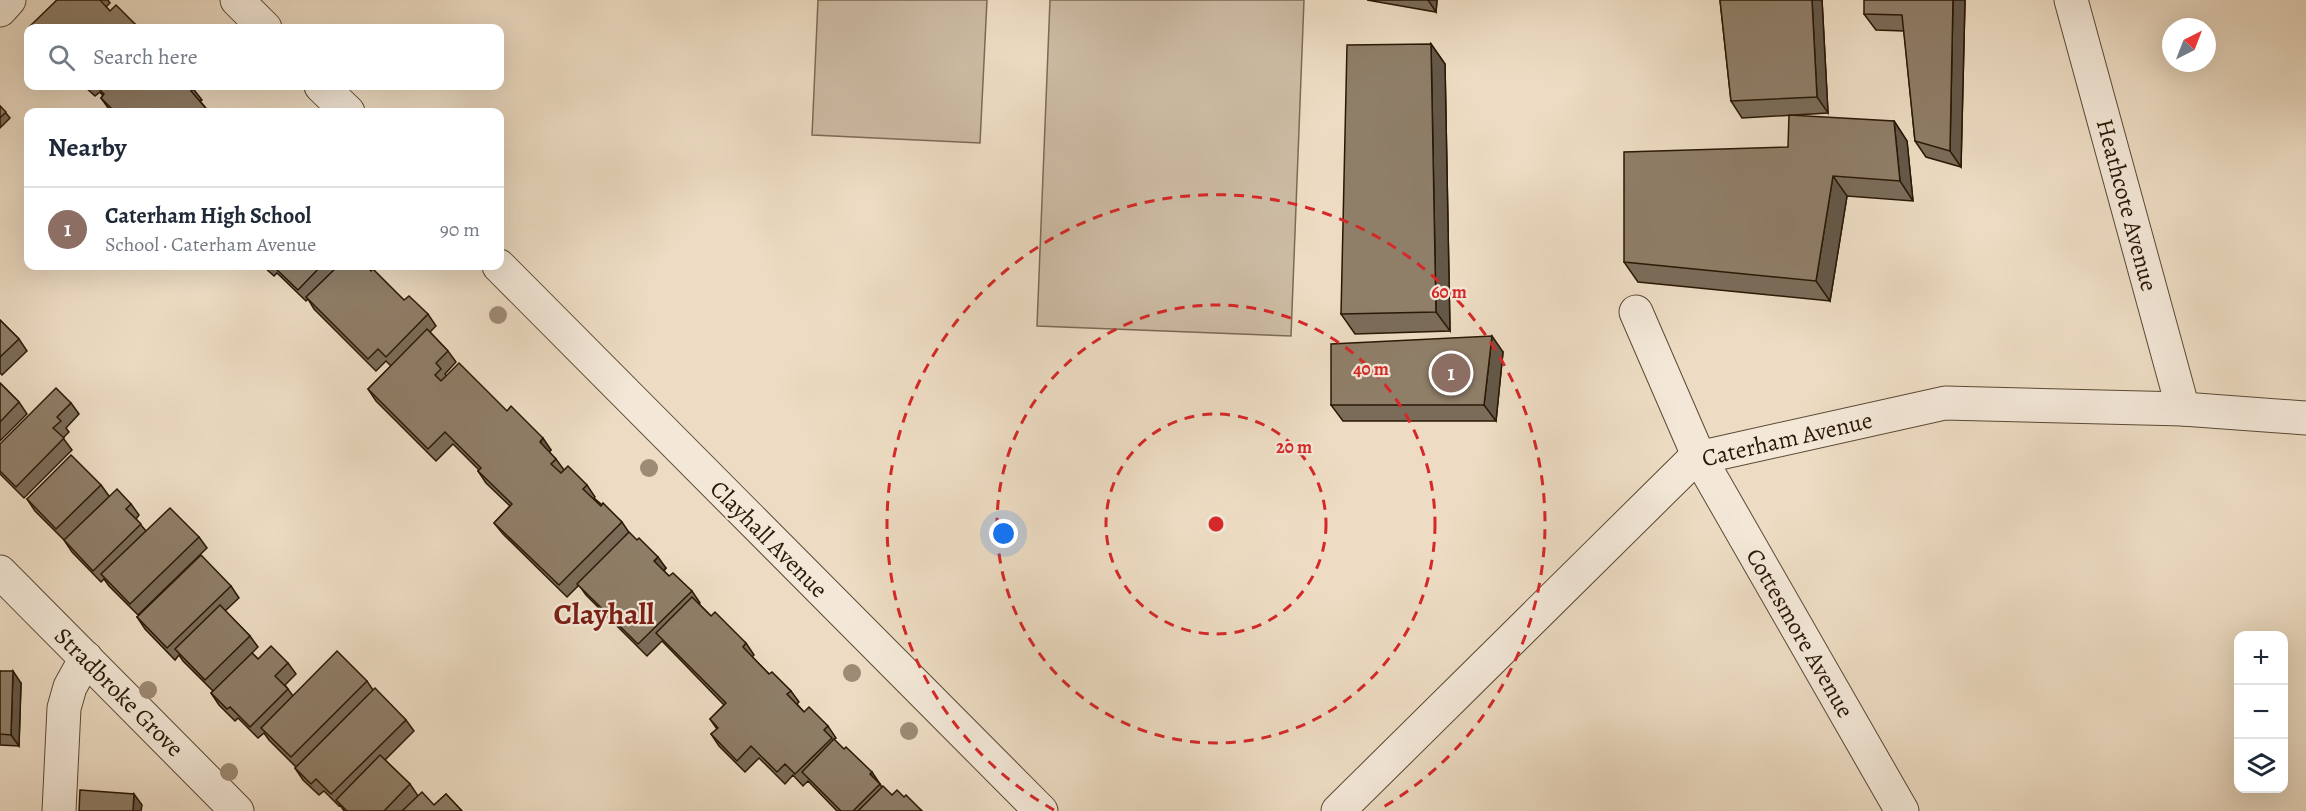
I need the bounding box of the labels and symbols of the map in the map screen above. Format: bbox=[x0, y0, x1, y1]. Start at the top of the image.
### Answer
north arrow bbox=[2162, 18, 2216, 72]
street label: Heathcote Avenue bbox=[2089, 115, 2165, 295]
text: 60 m bbox=[1431, 280, 1467, 304]
pin: 1 bbox=[1432, 350, 1470, 395]
text: 40 m bbox=[1353, 357, 1389, 381]
street label: Caterham Avenue bbox=[1699, 404, 1875, 474]
text: 20 m bbox=[1276, 435, 1312, 459]
street label: Clayhall Avenue bbox=[703, 473, 835, 605]
centre of rings bbox=[1206, 514, 1226, 534]
your location bbox=[989, 519, 1018, 548]
street label: Cottesmore Avenue bbox=[1738, 542, 1862, 724]
district label: Clayhall bbox=[553, 594, 655, 634]
street label: Stradbroke Grove bbox=[47, 620, 191, 764]

